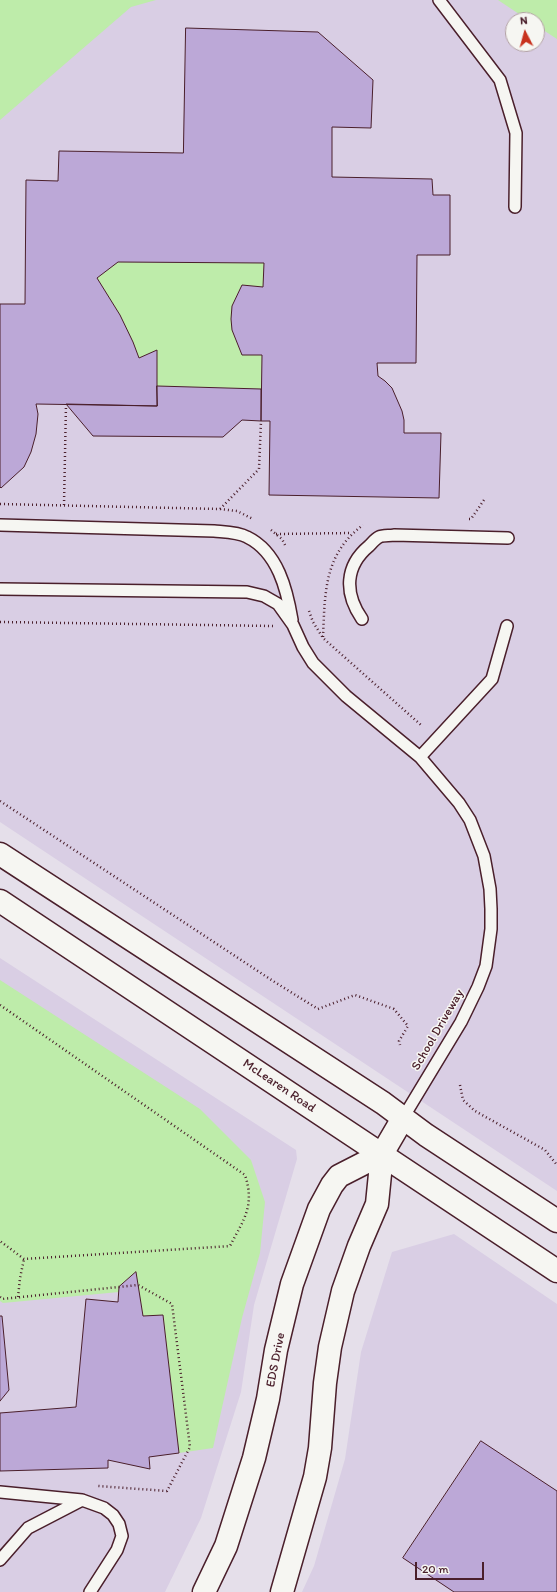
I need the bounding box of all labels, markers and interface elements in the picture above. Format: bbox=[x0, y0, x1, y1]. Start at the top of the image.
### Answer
north arrow bbox=[505, 12, 545, 52]
text: N bbox=[519, 14, 528, 27]
street label: School Driveway bbox=[409, 987, 467, 1073]
street label: McLearen Road bbox=[239, 1056, 319, 1116]
street label: EDS Drive bbox=[263, 1331, 289, 1389]
scale bar bbox=[417, 1554, 486, 1580]
text: 20 m bbox=[422, 1562, 449, 1576]

